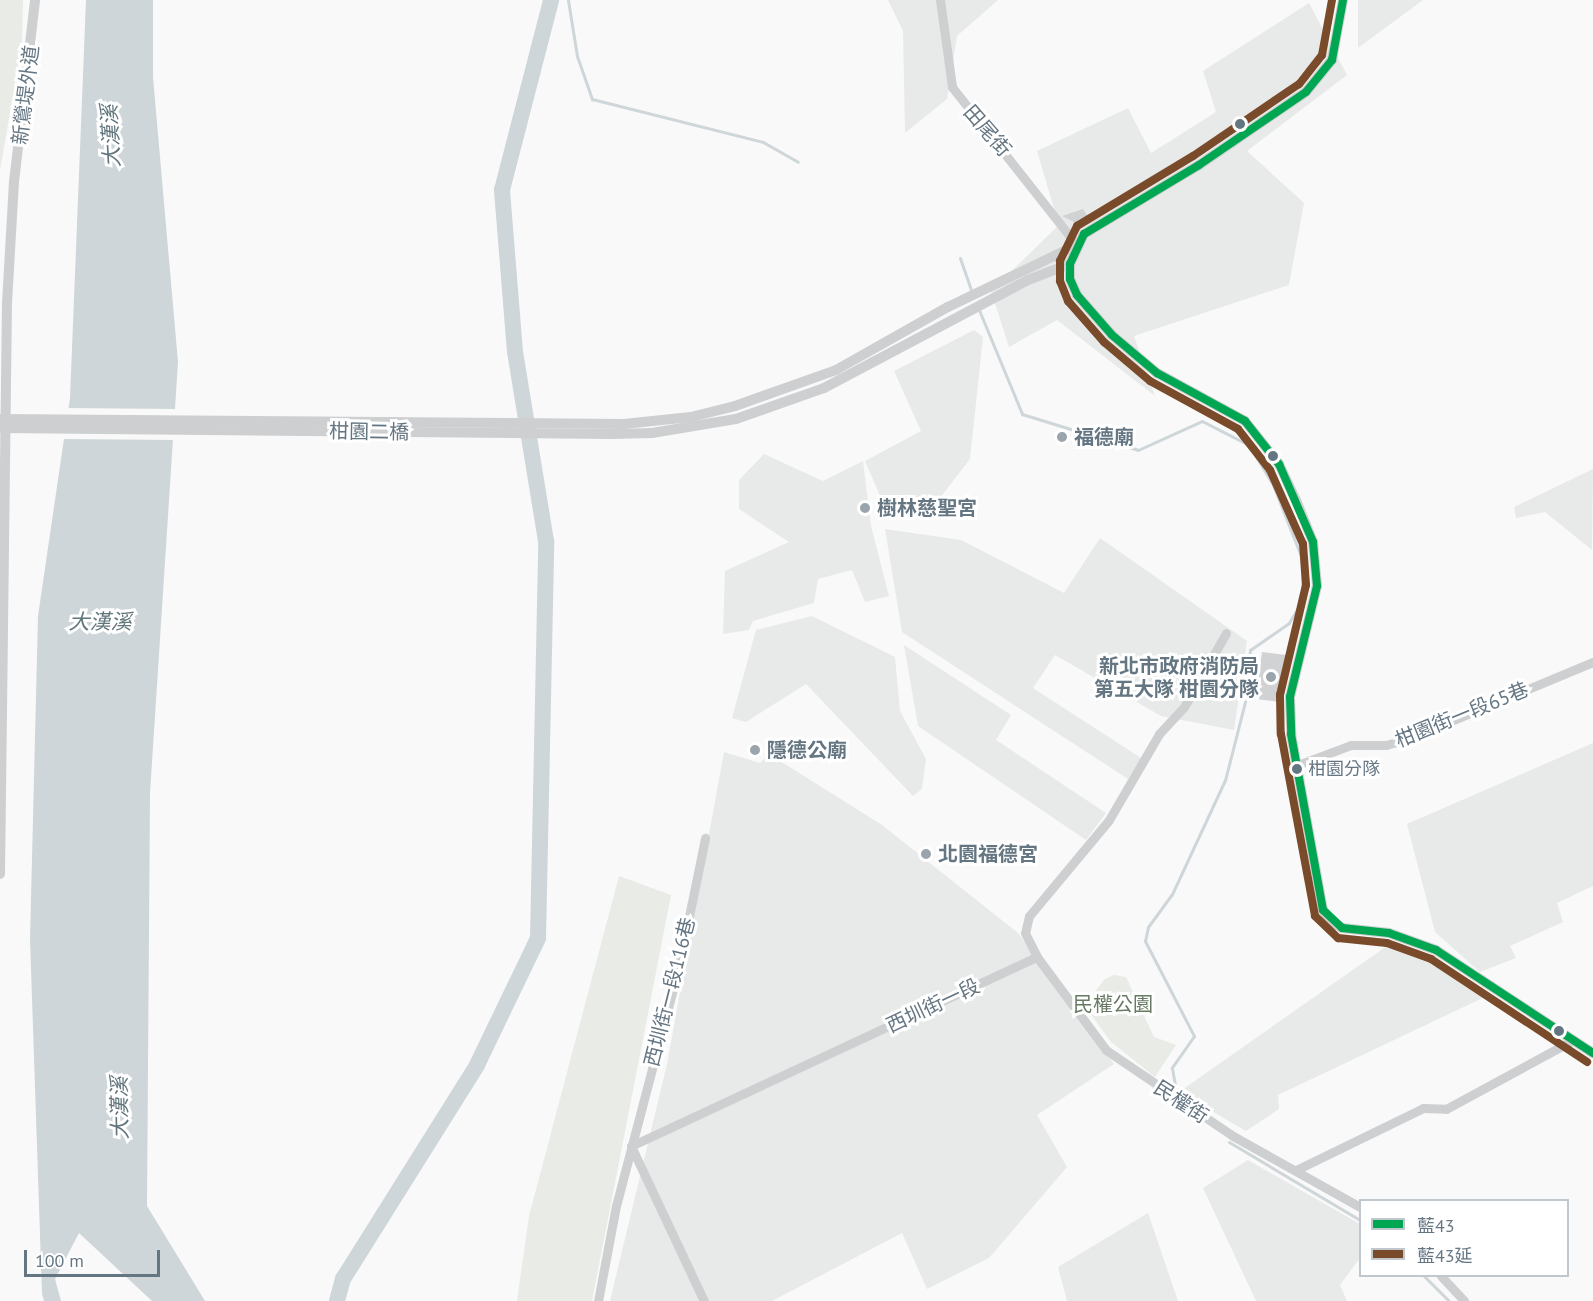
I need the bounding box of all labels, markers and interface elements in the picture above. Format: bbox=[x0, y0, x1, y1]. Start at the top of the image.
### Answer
street label: 新鶯堤外道 bbox=[8, 44, 44, 146]
street label: 田尾街 bbox=[958, 100, 1016, 162]
water label: 大漢溪 bbox=[97, 104, 125, 168]
unlabelled marker bbox=[1234, 118, 1246, 130]
street label: 柑園二橋 bbox=[329, 419, 409, 445]
place label: 福德廟 bbox=[1074, 425, 1134, 449]
marker: 福德廟 bbox=[1055, 430, 1069, 444]
unlabelled marker bbox=[1267, 450, 1279, 462]
place label: 樹林慈聖宮 bbox=[877, 496, 977, 520]
marker: 樹林慈聖宮 bbox=[858, 501, 872, 515]
water label: 大漢溪 bbox=[69, 609, 131, 635]
place label: 新北市政府消防局 第五大隊 柑園分隊 bbox=[1094, 654, 1259, 701]
marker: 新北市政府消防局 第五大隊 柑園分隊 bbox=[1264, 670, 1278, 684]
street label: 柑園街一段65巷 bbox=[1392, 677, 1532, 753]
place label: 隱德公廟 bbox=[767, 738, 847, 762]
marker: 隱德公廟 bbox=[748, 743, 762, 757]
place label: 柑園分隊 bbox=[1308, 758, 1380, 780]
marker: 柑園分隊 bbox=[1291, 763, 1303, 775]
place label: 北園福德宮 bbox=[938, 842, 1038, 866]
marker: 北園福德宮 bbox=[919, 847, 933, 861]
street label: 西圳街一段116巷 bbox=[640, 915, 700, 1069]
street label: 西圳街一段 bbox=[883, 974, 983, 1038]
park label: 民權公園 bbox=[1073, 992, 1153, 1016]
unlabelled marker bbox=[1553, 1025, 1565, 1037]
water label: 大漢溪 bbox=[107, 1076, 133, 1140]
street label: 民權街 bbox=[1149, 1076, 1213, 1128]
legend bbox=[1359, 1199, 1569, 1277]
text: 藍43 bbox=[1417, 1214, 1455, 1237]
scale bar bbox=[27, 1238, 164, 1276]
text: 藍43延 bbox=[1417, 1244, 1473, 1267]
text: 100 m bbox=[35, 1249, 84, 1272]

